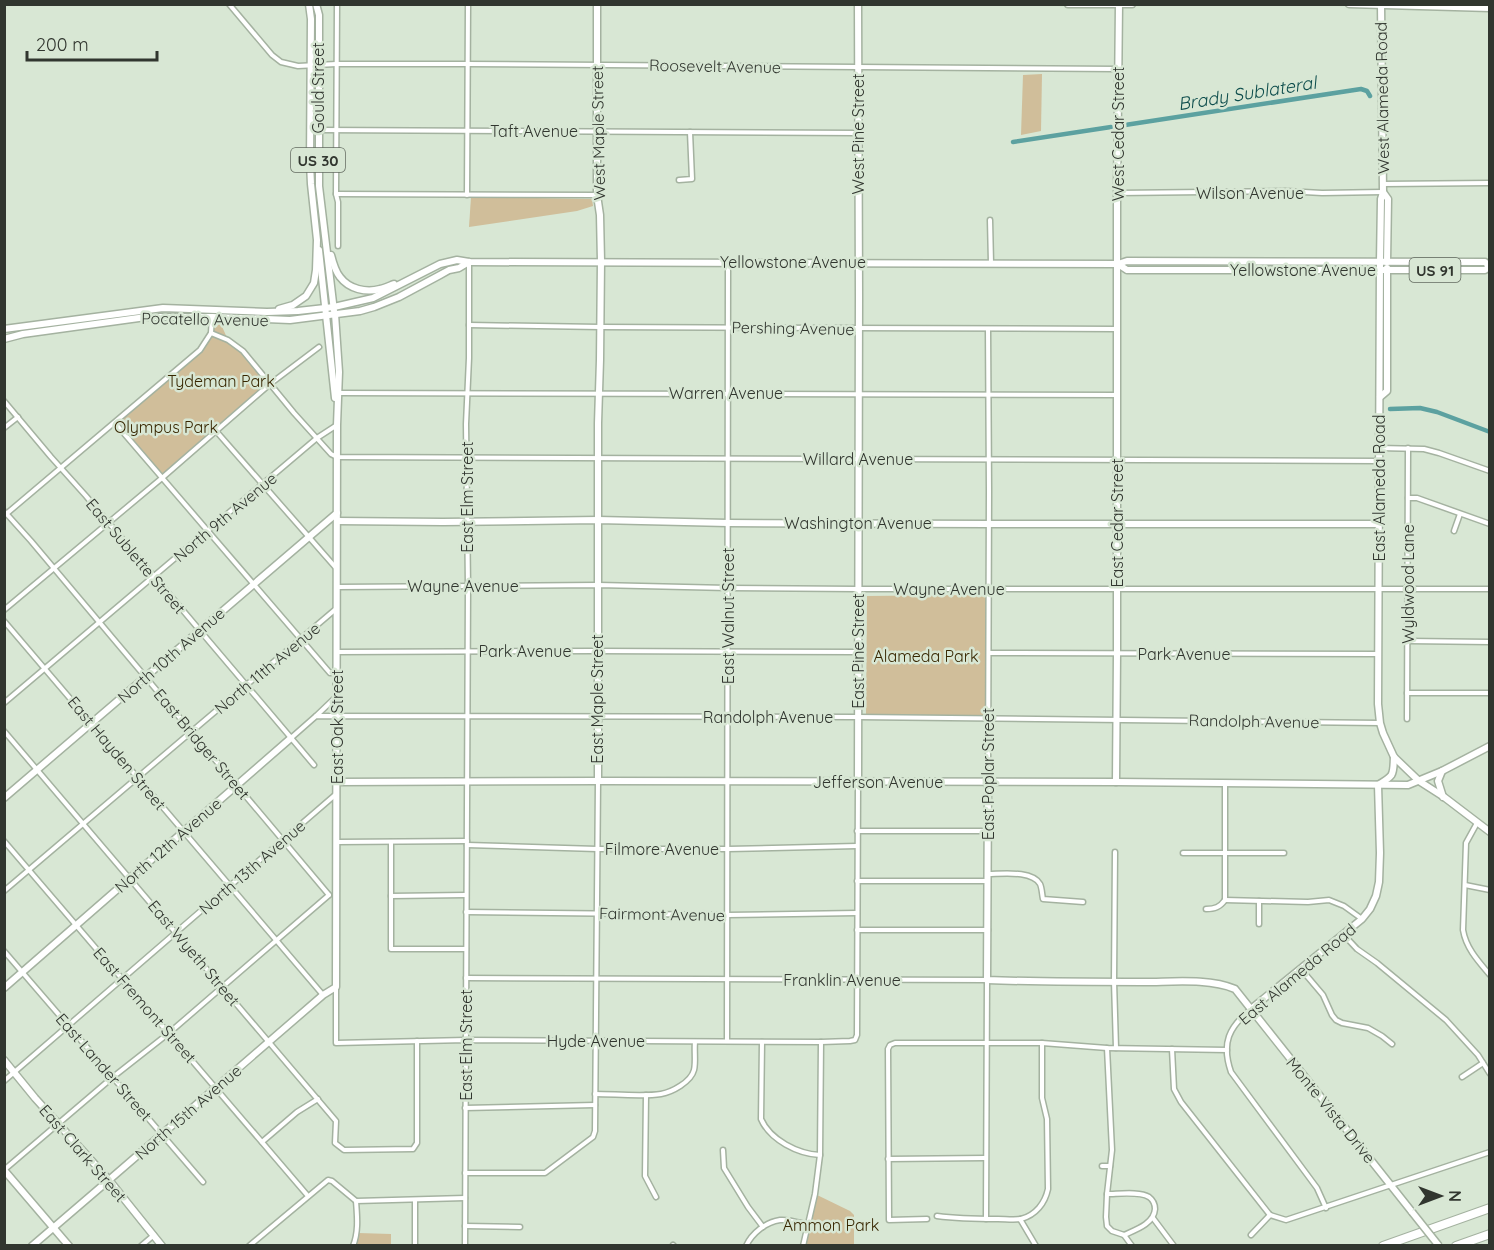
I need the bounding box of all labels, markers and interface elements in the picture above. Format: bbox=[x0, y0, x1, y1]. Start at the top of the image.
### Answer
street label: West Alameda Road bbox=[1371, 22, 1393, 174]
scale bar bbox=[27, 24, 158, 62]
text: 200 m bbox=[36, 33, 89, 56]
street label: Gould Street bbox=[308, 42, 328, 134]
street label: Roosevelt Avenue bbox=[649, 55, 781, 77]
street label: West Maple Street bbox=[587, 65, 609, 201]
street label: West Cedar Street bbox=[1108, 67, 1128, 201]
water label: Brady Sublateral bbox=[1176, 70, 1320, 115]
street label: West Pine Street bbox=[848, 74, 868, 194]
street label: Taft Avenue bbox=[490, 121, 578, 141]
road number: US 30 bbox=[291, 148, 345, 172]
street label: Wilson Avenue bbox=[1196, 183, 1304, 203]
street label: Yellowstone Avenue bbox=[720, 252, 866, 272]
road number: US 91 bbox=[1410, 258, 1460, 282]
street label: Yellowstone Avenue bbox=[1230, 260, 1376, 280]
street label: Pocatello Avenue bbox=[141, 308, 269, 330]
street label: Pershing Avenue bbox=[731, 317, 855, 339]
park label: Tydeman Park bbox=[167, 371, 275, 391]
street label: Warren Avenue bbox=[669, 383, 783, 403]
street label: East Alameda Road bbox=[1369, 415, 1389, 561]
park label: Olympus Park bbox=[114, 417, 218, 437]
street label: East Elm Street bbox=[457, 441, 477, 553]
street label: Willard Avenue bbox=[803, 449, 913, 469]
street label: East Cedar Street bbox=[1107, 458, 1127, 588]
street label: North 9th Avenue bbox=[169, 468, 281, 566]
street label: East Sublette Street bbox=[82, 494, 190, 618]
street label: Washington Avenue bbox=[784, 513, 932, 533]
street label: Wyldwood Lane bbox=[1398, 524, 1418, 644]
street label: East Walnut Street bbox=[718, 548, 738, 684]
street label: Wayne Avenue bbox=[407, 576, 519, 596]
street label: Wayne Avenue bbox=[893, 579, 1005, 599]
street label: East Pine Street bbox=[848, 593, 868, 709]
street label: North 10th Avenue bbox=[113, 603, 229, 707]
street label: North 11th Avenue bbox=[210, 618, 324, 718]
street label: East Maple Street bbox=[587, 634, 607, 764]
street label: Park Avenue bbox=[479, 641, 571, 661]
street label: Park Avenue bbox=[1138, 644, 1230, 664]
park label: Alameda Park bbox=[874, 646, 979, 666]
street label: East Oak Street bbox=[327, 670, 347, 784]
street label: East Bridger Street bbox=[150, 684, 254, 804]
street label: East Hayden Street bbox=[64, 692, 170, 814]
street label: Randolph Avenue bbox=[703, 707, 833, 727]
street label: East Poplar Street bbox=[978, 708, 998, 840]
street label: Randolph Avenue bbox=[1189, 710, 1319, 732]
street label: Jefferson Avenue bbox=[813, 772, 943, 792]
street label: North 12th Avenue bbox=[111, 793, 225, 897]
street label: North 13th Avenue bbox=[195, 815, 309, 919]
street label: Filmore Avenue bbox=[605, 839, 719, 859]
street label: East Wyeth Street bbox=[144, 896, 244, 1010]
street label: Fairmont Avenue bbox=[599, 903, 725, 925]
street label: East Alameda Road bbox=[1234, 919, 1360, 1029]
street label: East Fremont Street bbox=[89, 943, 201, 1067]
street label: Franklin Avenue bbox=[783, 970, 901, 990]
street label: East Elm Street bbox=[456, 989, 476, 1101]
street label: East Lander Street bbox=[52, 1009, 156, 1125]
street label: Hyde Avenue bbox=[547, 1031, 645, 1051]
street label: Monte Vista Drive bbox=[1282, 1053, 1380, 1167]
street label: North 15th Avenue bbox=[131, 1060, 245, 1164]
street label: East Clark Street bbox=[35, 1100, 131, 1206]
north arrow bbox=[1410, 1166, 1470, 1226]
text: N bbox=[1445, 1190, 1465, 1202]
park label: Ammon Park bbox=[783, 1215, 879, 1235]

